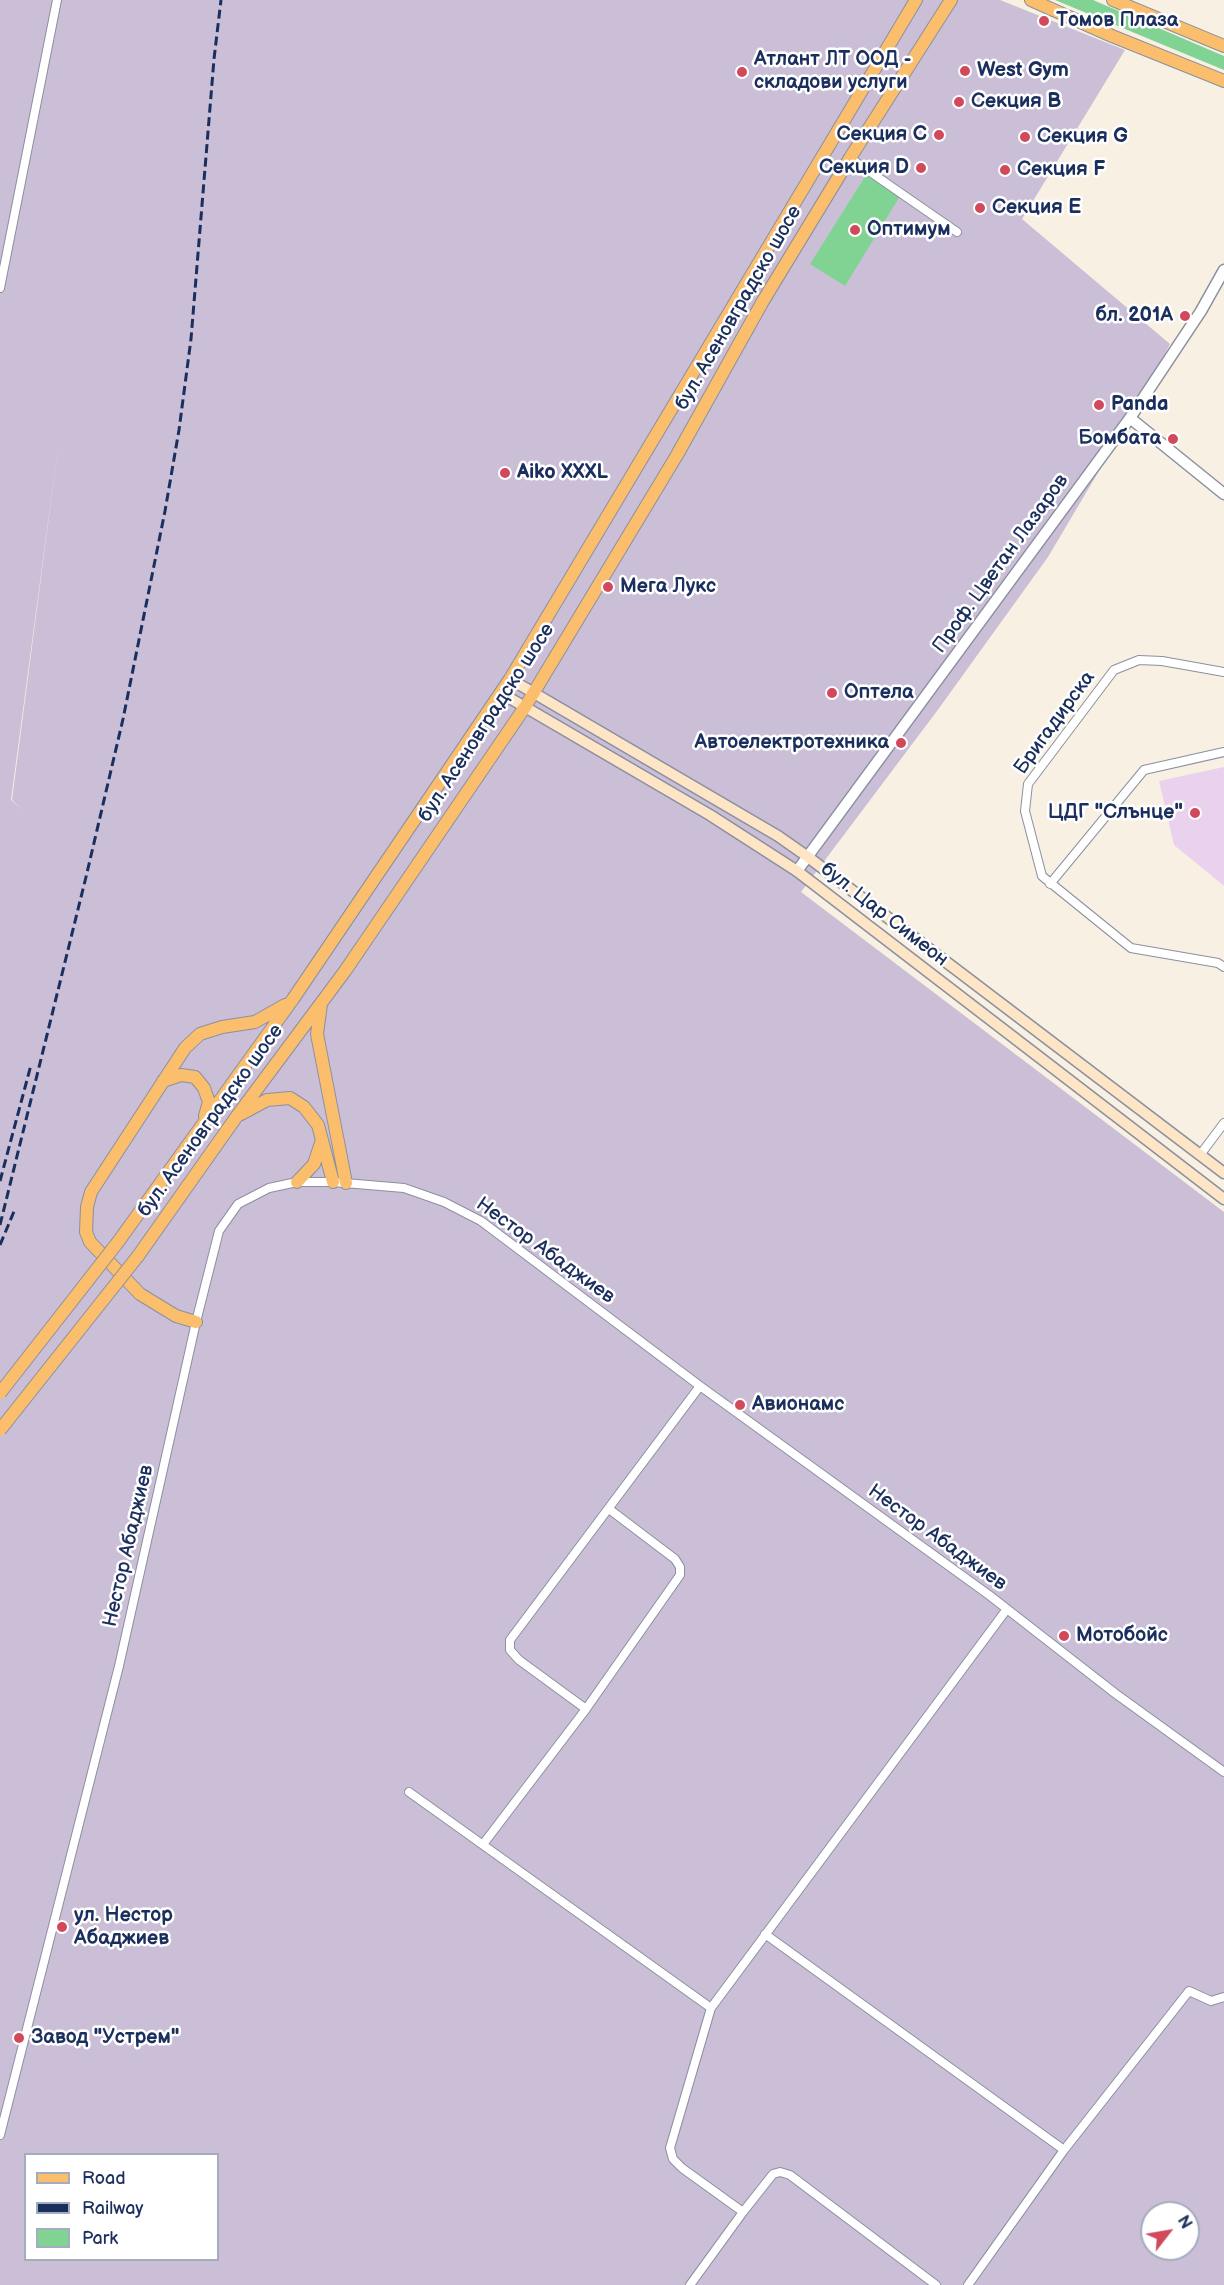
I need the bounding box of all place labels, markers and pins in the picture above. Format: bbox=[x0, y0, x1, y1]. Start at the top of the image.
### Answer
place label: Томов Плаза bbox=[1056, 9, 1178, 33]
marker: Томов Плаза bbox=[1037, 14, 1051, 28]
place label: Атлант ЛТ ООД - складови услуги bbox=[754, 48, 912, 95]
place label: West Gym bbox=[977, 59, 1069, 83]
marker: West Gym bbox=[958, 64, 972, 78]
marker: Атлант ЛТ ООД - складови услуги bbox=[735, 65, 749, 79]
place label: Секция B bbox=[971, 90, 1061, 114]
marker: Секция B bbox=[952, 95, 966, 109]
place label: Секция C bbox=[837, 123, 927, 147]
place label: Секция G bbox=[1037, 125, 1128, 149]
marker: Секция C bbox=[932, 128, 946, 142]
marker: Секция G bbox=[1018, 130, 1032, 144]
place label: Секция D bbox=[819, 156, 909, 180]
place label: Секция F bbox=[1017, 158, 1105, 182]
marker: Секция D bbox=[914, 161, 928, 175]
marker: Секция F bbox=[998, 163, 1012, 177]
place label: Секция E bbox=[992, 196, 1081, 220]
marker: Секция E bbox=[973, 201, 987, 215]
place label: Оптимум bbox=[867, 218, 951, 242]
marker: Оптимум bbox=[848, 223, 862, 237]
place label: бл. 201А bbox=[1095, 304, 1173, 328]
marker: бл. 201А bbox=[1178, 309, 1192, 323]
place label: Panda bbox=[1111, 393, 1168, 417]
marker: Panda bbox=[1092, 398, 1106, 412]
place label: Бомбата bbox=[1078, 427, 1161, 451]
marker: Бомбата bbox=[1166, 432, 1180, 446]
place label: Aiko XXXL bbox=[517, 461, 608, 485]
marker: Aiko XXXL bbox=[498, 466, 512, 480]
place label: Мега Лукс bbox=[620, 575, 716, 599]
marker: Мега Лукс bbox=[601, 580, 615, 594]
place label: Оптела bbox=[844, 681, 914, 705]
marker: Оптела bbox=[825, 686, 839, 700]
place label: Автоелектротехника bbox=[695, 731, 889, 755]
marker: Автоелектротехника bbox=[894, 736, 908, 750]
place label: ЦДГ "Слънце" bbox=[1048, 801, 1183, 825]
marker: ЦДГ "Слънце" bbox=[1188, 806, 1202, 820]
place label: Авионамс bbox=[752, 1393, 844, 1417]
marker: Авионамс bbox=[733, 1398, 747, 1412]
place label: Мотобойс bbox=[1076, 1624, 1168, 1648]
marker: Мотобойс bbox=[1057, 1629, 1071, 1643]
place label: ул. Нестор Абаджиев bbox=[74, 1904, 173, 1951]
marker: ул. Нестор Абаджиев bbox=[55, 1920, 69, 1934]
place label: Завод "Устрем" bbox=[31, 2026, 179, 2050]
marker: Завод "Устрем" bbox=[12, 2031, 26, 2045]

